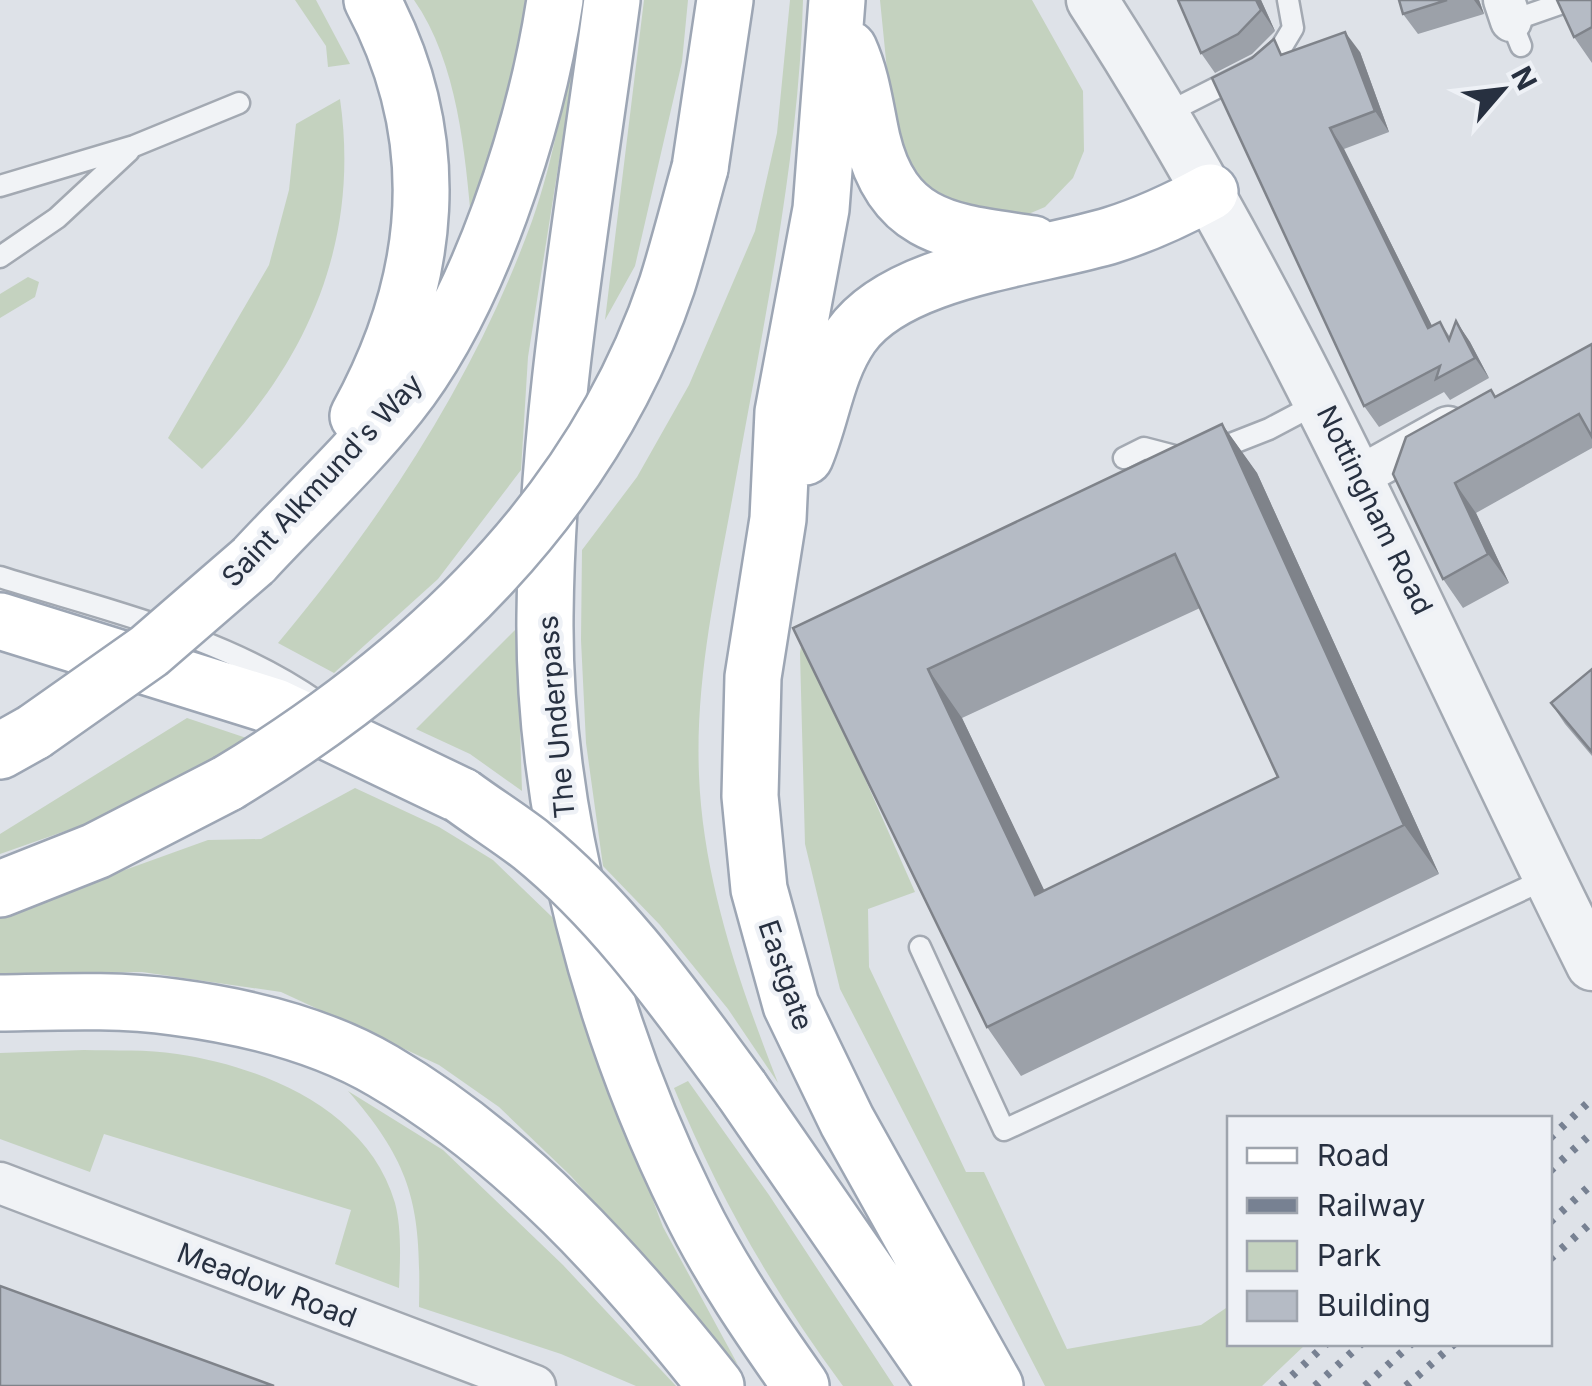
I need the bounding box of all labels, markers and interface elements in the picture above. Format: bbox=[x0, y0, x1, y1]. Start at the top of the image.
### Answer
north arrow bbox=[1452, 40, 1552, 140]
text: N bbox=[1504, 61, 1544, 96]
street label: Saint Alkmund's Way bbox=[215, 367, 429, 593]
street label: Nottingham Road bbox=[1310, 400, 1440, 620]
street label: The Underpass bbox=[530, 614, 582, 820]
street label: Eastgate bbox=[751, 915, 821, 1035]
legend bbox=[1227, 1116, 1552, 1346]
text: Road bbox=[1317, 1137, 1389, 1173]
text: Railway bbox=[1317, 1187, 1425, 1223]
street label: Meadow Road bbox=[173, 1235, 361, 1335]
text: Park bbox=[1317, 1237, 1382, 1273]
text: Building bbox=[1317, 1287, 1431, 1323]

